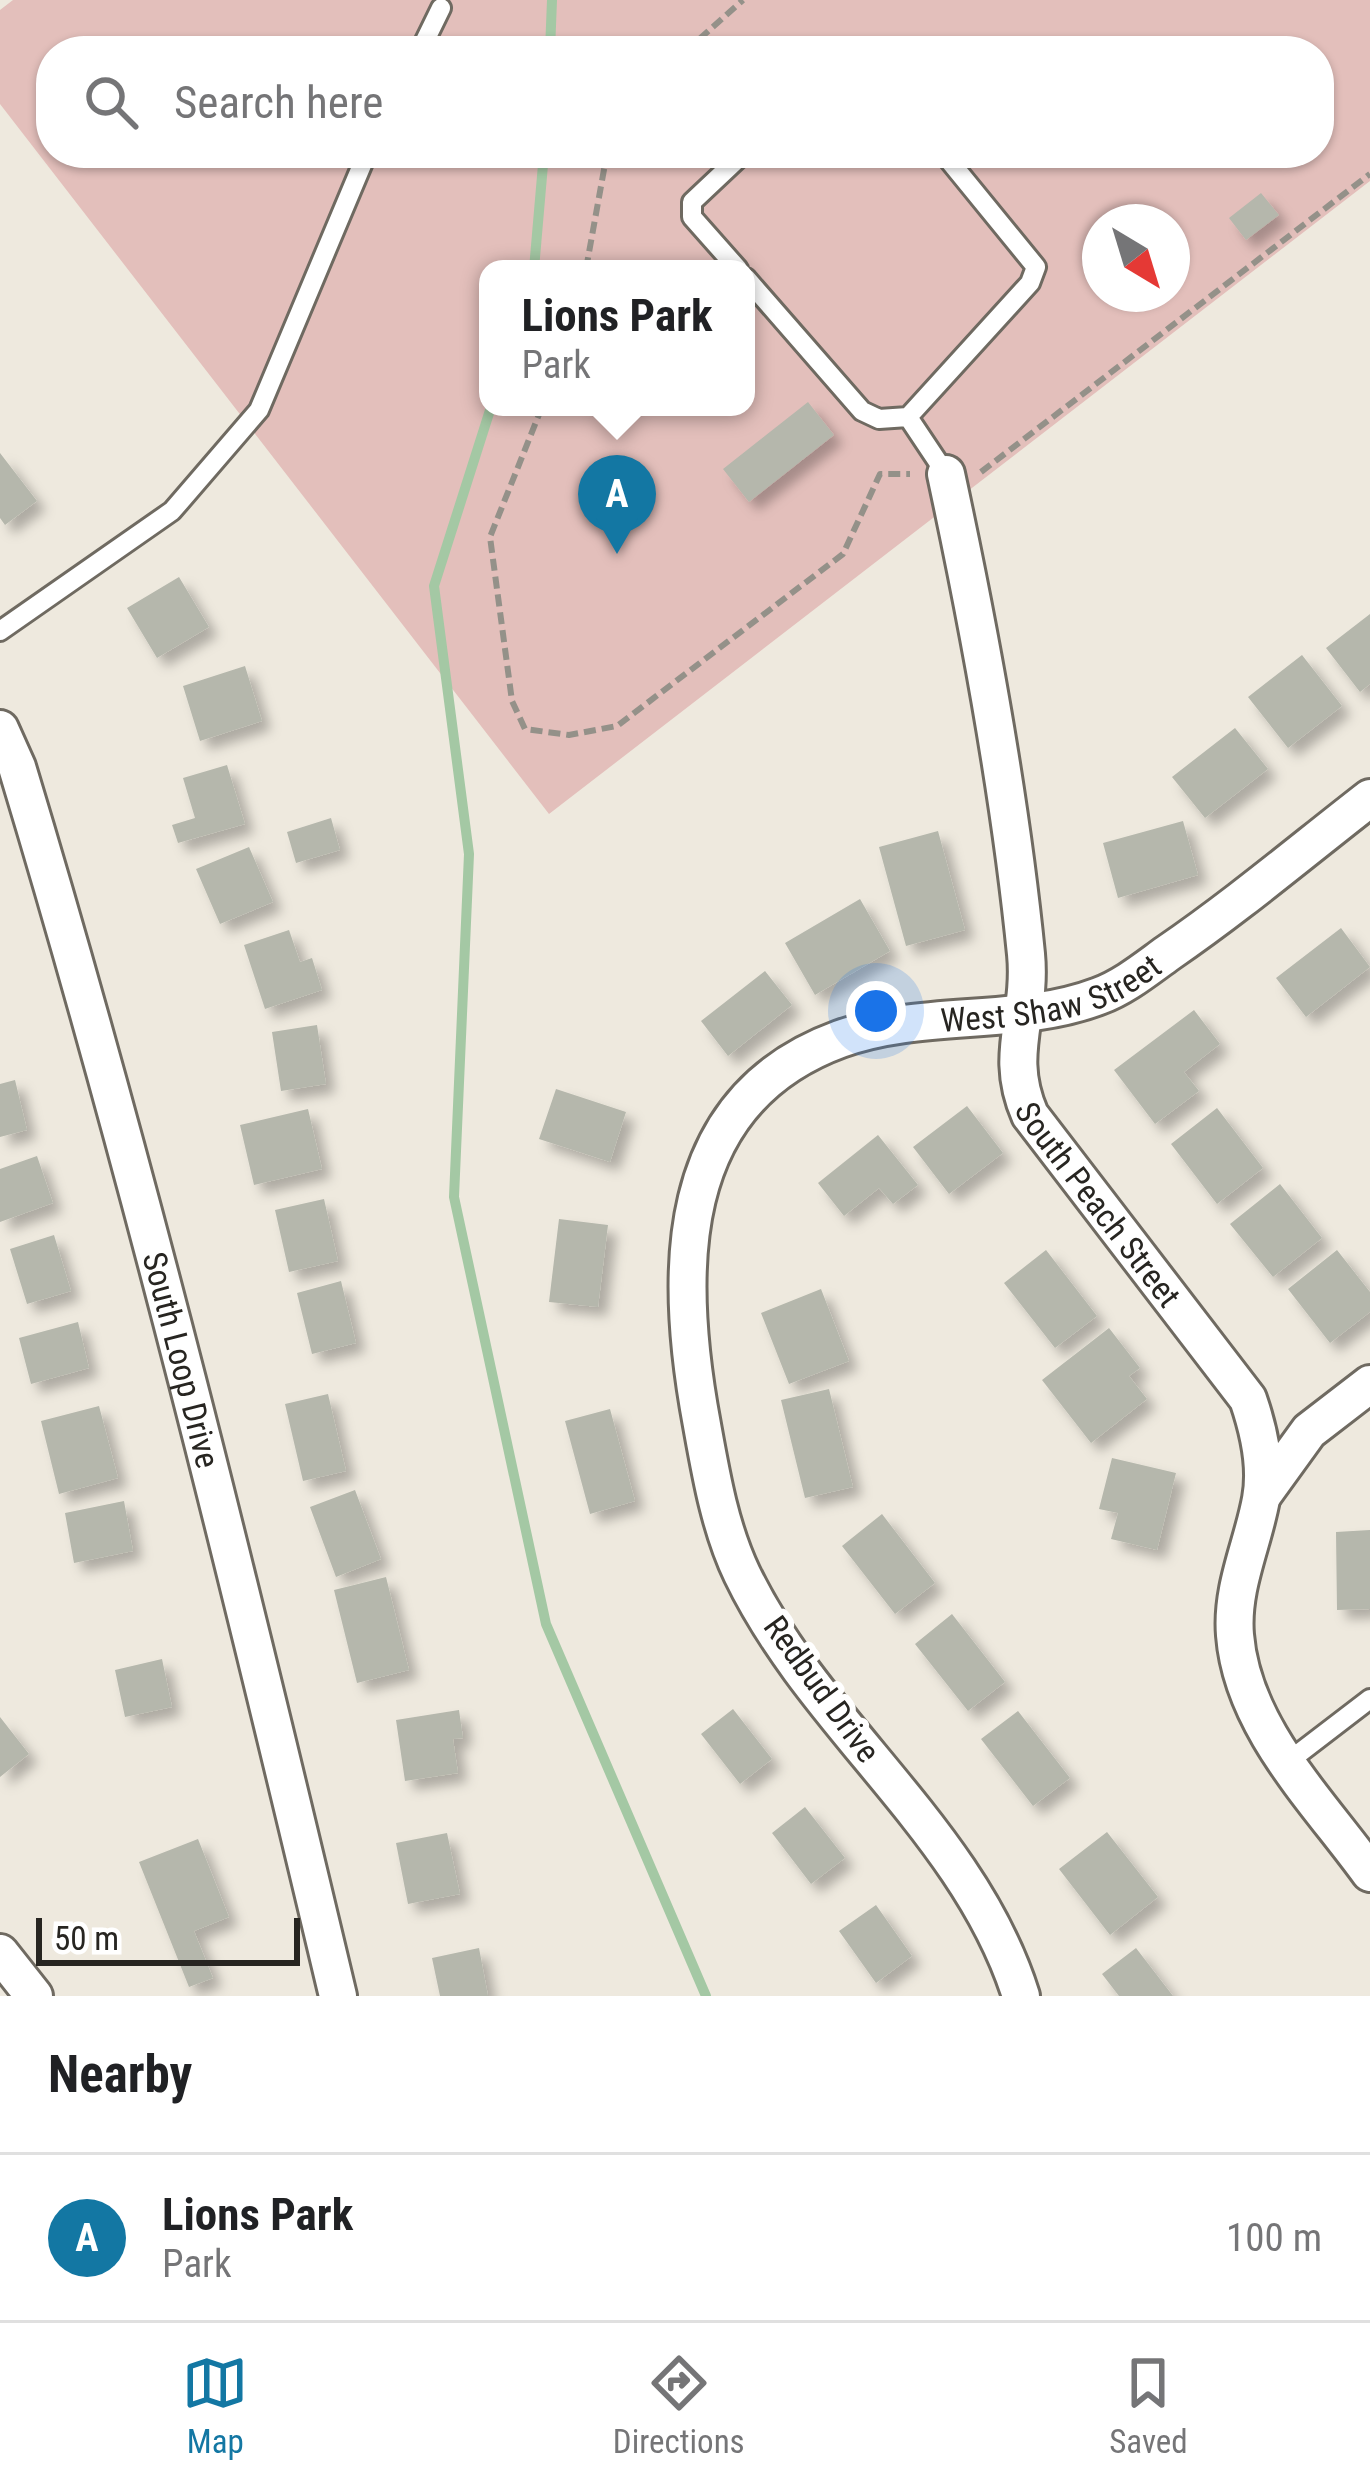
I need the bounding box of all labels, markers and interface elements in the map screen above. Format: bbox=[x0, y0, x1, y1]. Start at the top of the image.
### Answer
search box bbox=[36, 36, 1334, 168]
icon: search bbox=[78, 69, 144, 135]
text: Search here bbox=[174, 76, 383, 129]
north arrow bbox=[1082, 204, 1190, 312]
popup bbox=[479, 260, 755, 416]
text: Lions Park bbox=[521, 289, 713, 342]
text: Park bbox=[521, 342, 591, 388]
pin: A bbox=[578, 455, 656, 554]
street label: West Shaw Street bbox=[939, 946, 1168, 1039]
your location bbox=[846, 981, 906, 1041]
street label: South Peach Street bbox=[1007, 1096, 1189, 1314]
street label: South Loop Drive bbox=[135, 1248, 228, 1472]
street label: Redbud Drive bbox=[756, 1608, 888, 1770]
scale bar bbox=[36, 1912, 300, 1965]
text: 50 m bbox=[54, 1919, 119, 1958]
text: Nearby bbox=[48, 2045, 192, 2104]
text: Lions Park bbox=[162, 2188, 353, 2241]
text: A bbox=[75, 2215, 99, 2261]
text: 100 m bbox=[1226, 2215, 1322, 2261]
text: Park bbox=[162, 2241, 232, 2287]
tab: Map bbox=[182, 2350, 248, 2461]
tab: Directions bbox=[613, 2350, 745, 2461]
tab: Saved bbox=[1109, 2350, 1188, 2461]

